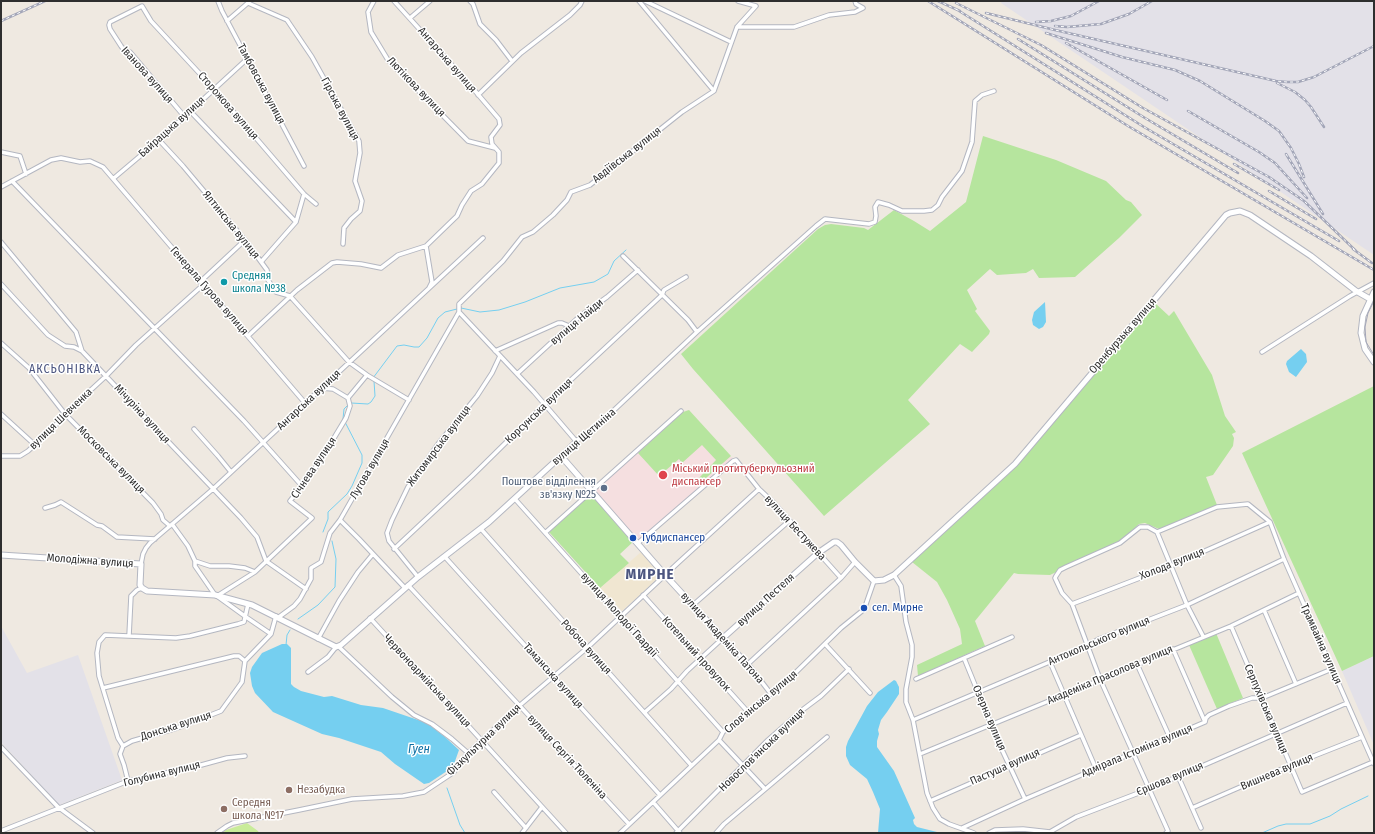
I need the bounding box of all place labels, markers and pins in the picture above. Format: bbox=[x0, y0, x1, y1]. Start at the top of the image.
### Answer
place label: Средняя школа №38 bbox=[232, 269, 286, 295]
marker: Средняя школа №38 bbox=[219, 277, 229, 287]
place label: Міський протитуберкульозний диспансер bbox=[672, 462, 815, 488]
marker: Міський протитуберкульозний диспансер bbox=[657, 469, 669, 481]
place label: Поштове відділення зв'язку №25 bbox=[502, 475, 596, 501]
marker: Поштове відділення зв'язку №25 bbox=[599, 483, 609, 493]
place label: Тубдиспансер bbox=[641, 531, 705, 545]
marker: Тубдиспансер bbox=[628, 533, 638, 543]
place label: сел. Мирне bbox=[872, 601, 923, 615]
marker: сел. Мирне bbox=[859, 603, 869, 613]
place label: Незабудка bbox=[297, 783, 345, 797]
marker: Незабудка bbox=[284, 785, 294, 795]
place label: Середня школа №17 bbox=[232, 796, 284, 822]
marker: Середня школа №17 bbox=[219, 804, 229, 814]

